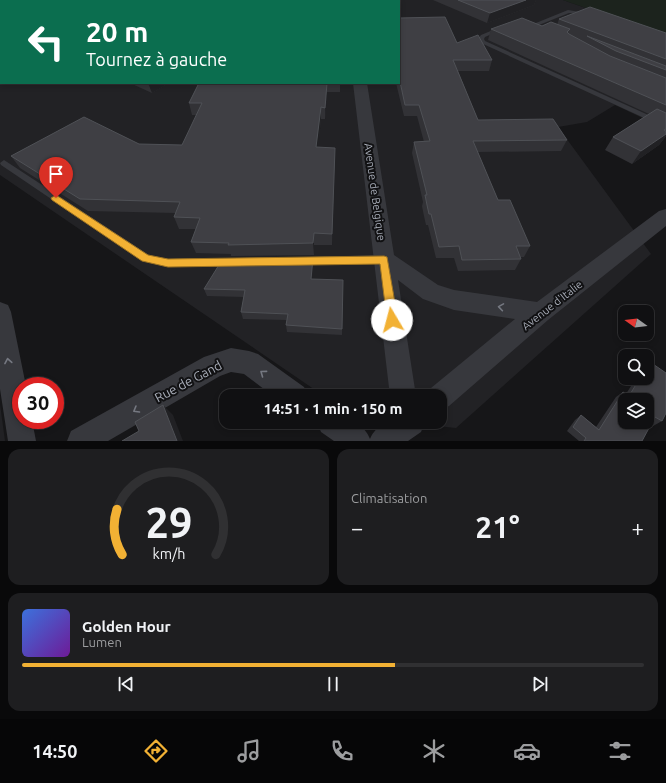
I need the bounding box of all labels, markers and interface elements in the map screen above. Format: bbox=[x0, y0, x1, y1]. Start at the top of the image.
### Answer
icon: left bbox=[20, 16, 72, 68]
text: 20 m bbox=[86, 16, 148, 47]
text: Tournez à gauche bbox=[86, 49, 227, 69]
street label: Avenue de Belgique bbox=[362, 142, 388, 242]
pin bbox=[39, 157, 73, 198]
icon: arrive bbox=[45, 163, 67, 185]
street label: Avenue d'Italie bbox=[520, 278, 584, 332]
position arrow bbox=[371, 299, 413, 341]
one-way arrow bbox=[498, 303, 504, 312]
north arrow bbox=[618, 305, 654, 341]
map controls bbox=[618, 305, 654, 429]
button: search bbox=[618, 349, 654, 385]
one-way arrow bbox=[4, 358, 13, 364]
street label: Rue de Gand bbox=[152, 358, 224, 404]
one-way arrow bbox=[261, 371, 268, 378]
speed limit sign: 30 bbox=[12, 377, 64, 429]
button: layers bbox=[618, 393, 654, 429]
text: 14:51 · 1 min · 150 m bbox=[264, 400, 402, 417]
one-way arrow bbox=[133, 405, 140, 413]
text: Climatisation bbox=[351, 491, 427, 505]
text: 29 bbox=[145, 499, 192, 546]
text: 21° bbox=[475, 510, 520, 544]
text: − bbox=[351, 515, 363, 540]
text: + bbox=[632, 515, 644, 540]
text: km/h bbox=[152, 546, 185, 562]
text: Golden Hour bbox=[82, 618, 171, 635]
text: Lumen bbox=[82, 635, 122, 649]
icon: previous bbox=[115, 673, 137, 695]
icon: pause bbox=[322, 673, 344, 695]
icon: next bbox=[529, 673, 551, 695]
icon: directions bbox=[142, 737, 170, 765]
icon: music bbox=[235, 737, 263, 765]
icon: phone bbox=[328, 737, 356, 765]
icon: climate bbox=[420, 737, 448, 765]
icon: car bbox=[513, 737, 541, 765]
icon: filters bbox=[606, 737, 634, 765]
text: 14:50 bbox=[32, 741, 77, 761]

